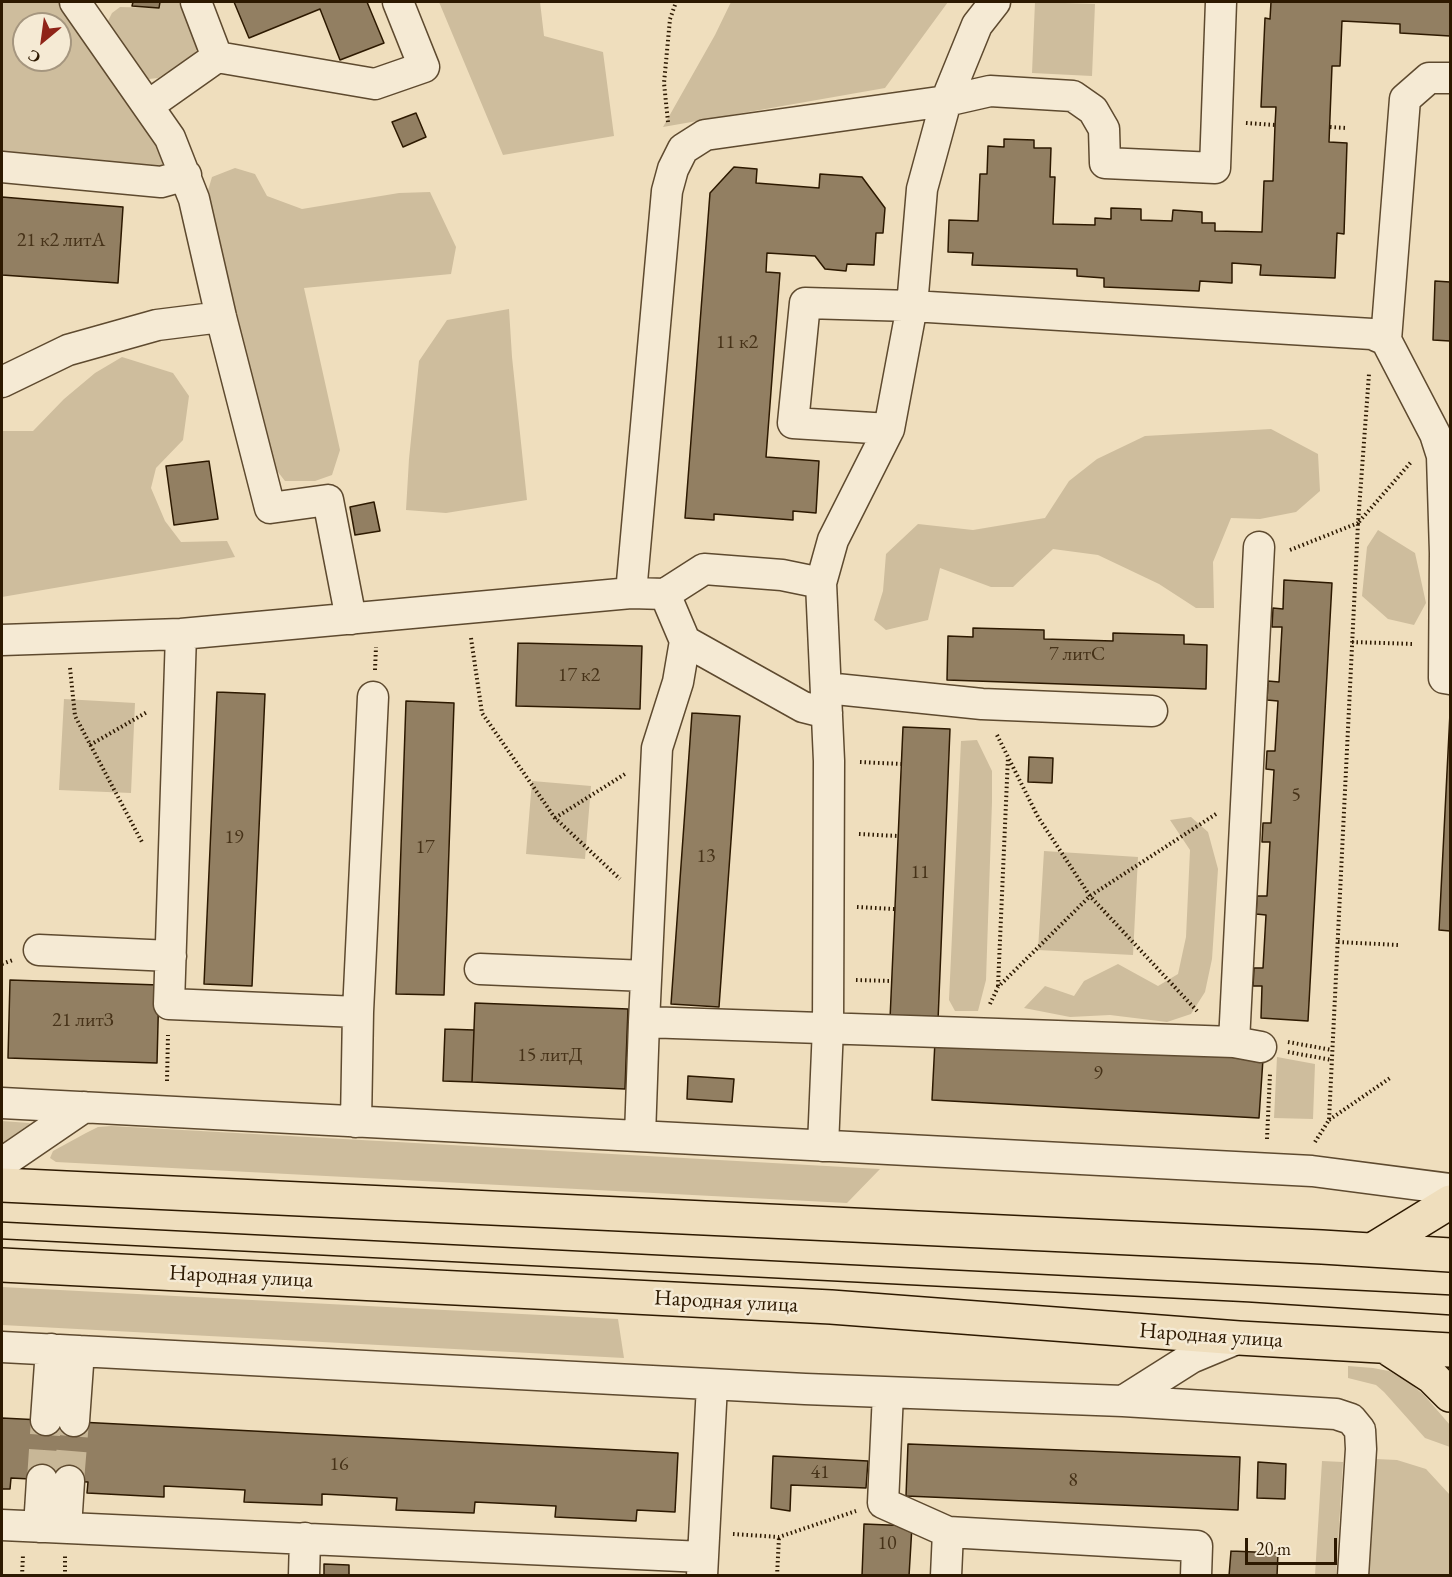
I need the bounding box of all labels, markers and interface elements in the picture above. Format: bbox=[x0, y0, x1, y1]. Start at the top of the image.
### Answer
north arrow bbox=[12, 12, 72, 72]
text: С bbox=[24, 44, 44, 68]
house number: 21 к2 литА bbox=[17, 229, 105, 253]
house number: 11 к2 bbox=[716, 331, 758, 355]
house number: 7 литС bbox=[1049, 643, 1105, 667]
house number: 17 к2 bbox=[558, 664, 600, 688]
house number: 5 bbox=[1291, 784, 1301, 808]
house number: 19 bbox=[224, 826, 244, 850]
house number: 17 bbox=[415, 836, 435, 860]
house number: 13 bbox=[696, 845, 716, 869]
house number: 11 bbox=[910, 861, 930, 885]
house number: 21 литЗ bbox=[52, 1009, 114, 1033]
house number: 15 литД bbox=[517, 1044, 583, 1068]
house number: 9 bbox=[1093, 1062, 1103, 1086]
street label: Народная улица bbox=[168, 1260, 314, 1294]
street label: Народная улица bbox=[653, 1285, 799, 1319]
street label: Народная улица bbox=[1138, 1318, 1284, 1354]
house number: 16 bbox=[329, 1453, 349, 1477]
house number: 41 bbox=[810, 1461, 830, 1485]
house number: 8 bbox=[1068, 1469, 1078, 1493]
scale bar bbox=[1248, 1526, 1340, 1564]
house number: 10 bbox=[877, 1532, 897, 1556]
text: 20 m bbox=[1256, 1537, 1291, 1560]

